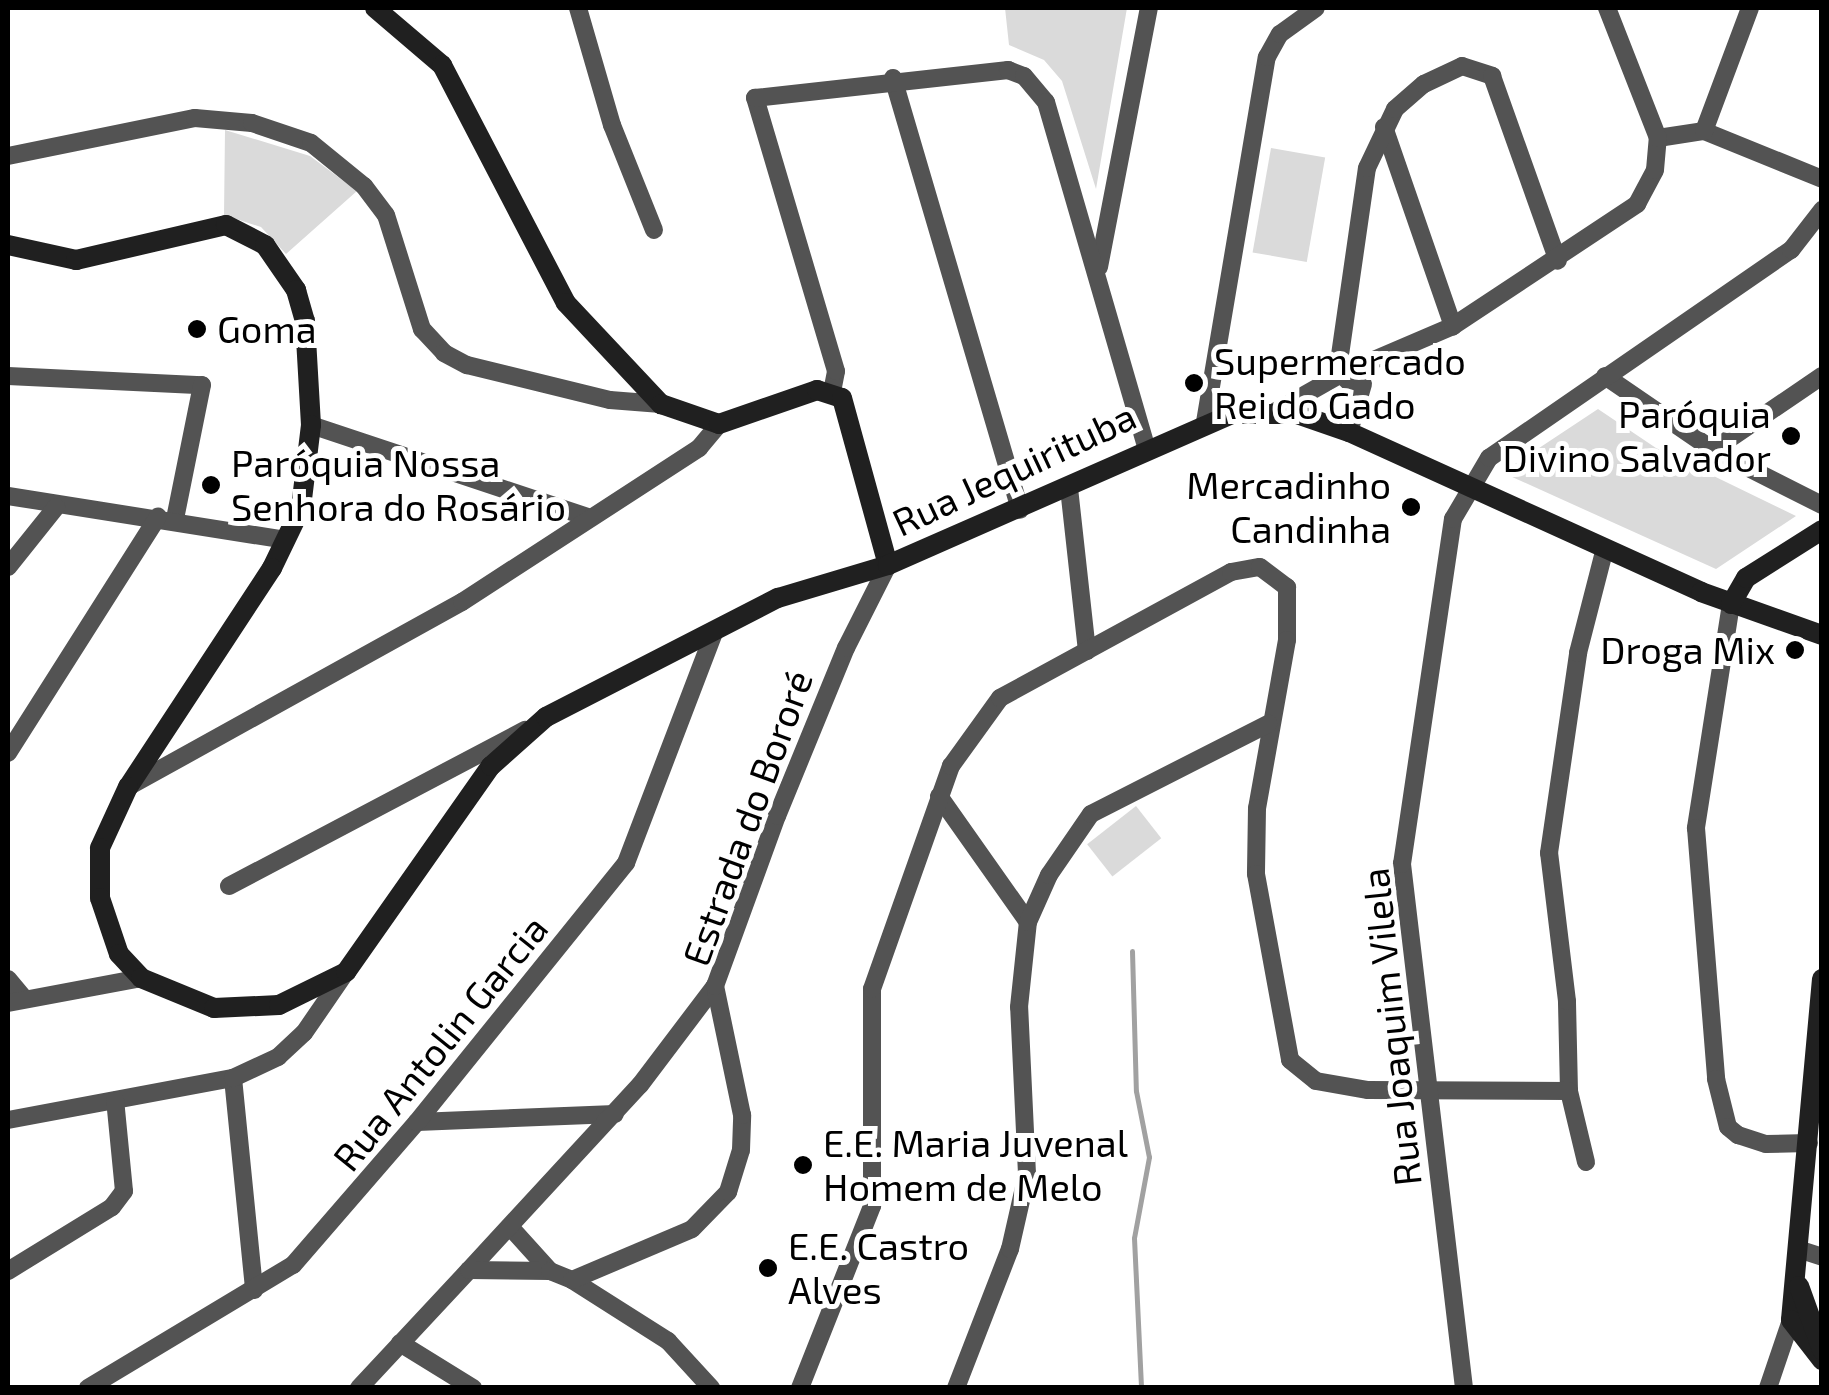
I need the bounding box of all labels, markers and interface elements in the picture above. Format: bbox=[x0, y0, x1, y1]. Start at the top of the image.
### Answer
place label: Goma bbox=[217, 306, 317, 352]
marker: Goma bbox=[186, 318, 208, 340]
place label: Supermercado Rei do Gado bbox=[1214, 338, 1466, 428]
marker: Supermercado Rei do Gado bbox=[1183, 372, 1205, 394]
place label: Paróquia Divino Salvador bbox=[1503, 391, 1771, 480]
street label: Rua Jequirituba bbox=[885, 393, 1143, 545]
marker: Paróquia Divino Salvador bbox=[1780, 425, 1802, 447]
place label: Paróquia Nossa Senhora do Rosário bbox=[231, 440, 566, 530]
place label: Mercadinho Candinha bbox=[1186, 462, 1391, 552]
marker: Paróquia Nossa Senhora do Rosário bbox=[200, 474, 222, 496]
marker: Mercadinho Candinha bbox=[1400, 496, 1422, 518]
place label: Droga Mix bbox=[1600, 627, 1775, 673]
marker: Droga Mix bbox=[1784, 639, 1806, 661]
street label: Estrada do Bororé bbox=[672, 664, 822, 972]
street label: Rua Joaquim Vilela bbox=[1352, 865, 1430, 1189]
street label: Rua Antolin Garcia bbox=[323, 906, 557, 1180]
place label: E.E. Maria Juvenal Homem de Melo bbox=[823, 1120, 1129, 1210]
marker: E.E. Maria Juvenal Homem de Melo bbox=[792, 1154, 814, 1176]
place label: E.E. Castro Alves bbox=[788, 1223, 969, 1312]
marker: E.E. Castro Alves bbox=[757, 1257, 779, 1279]

